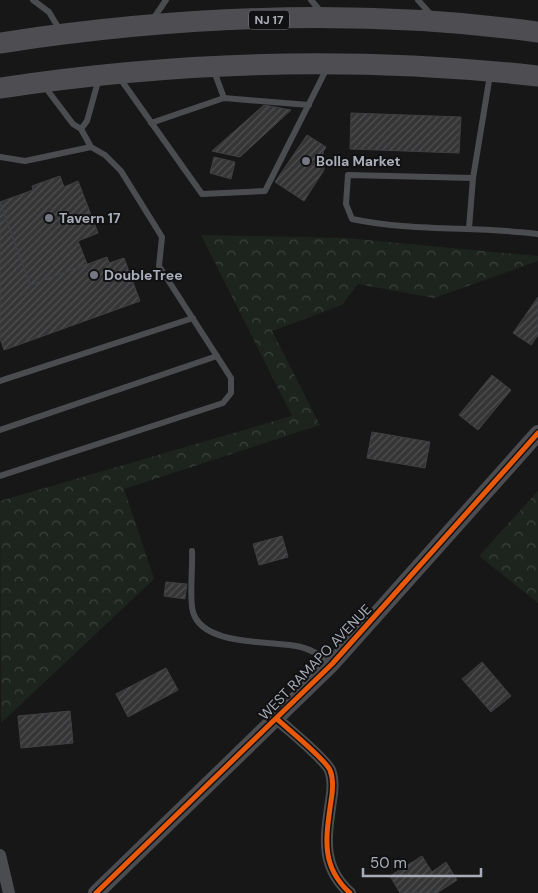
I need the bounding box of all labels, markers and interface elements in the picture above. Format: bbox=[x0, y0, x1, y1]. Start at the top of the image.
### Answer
road number: NJ 17 bbox=[249, 10, 289, 30]
place label: Bolla Market bbox=[316, 152, 401, 170]
marker: Bolla Market bbox=[300, 155, 312, 167]
place label: Tavern 17 bbox=[59, 209, 121, 227]
marker: Tavern 17 bbox=[43, 212, 55, 224]
place label: DoubleTree bbox=[104, 266, 183, 284]
marker: DoubleTree bbox=[88, 269, 100, 281]
street label: WEST RAMAPO AVENUE bbox=[255, 600, 375, 724]
scale bar bbox=[363, 846, 480, 878]
text: 50 m bbox=[370, 853, 407, 873]

